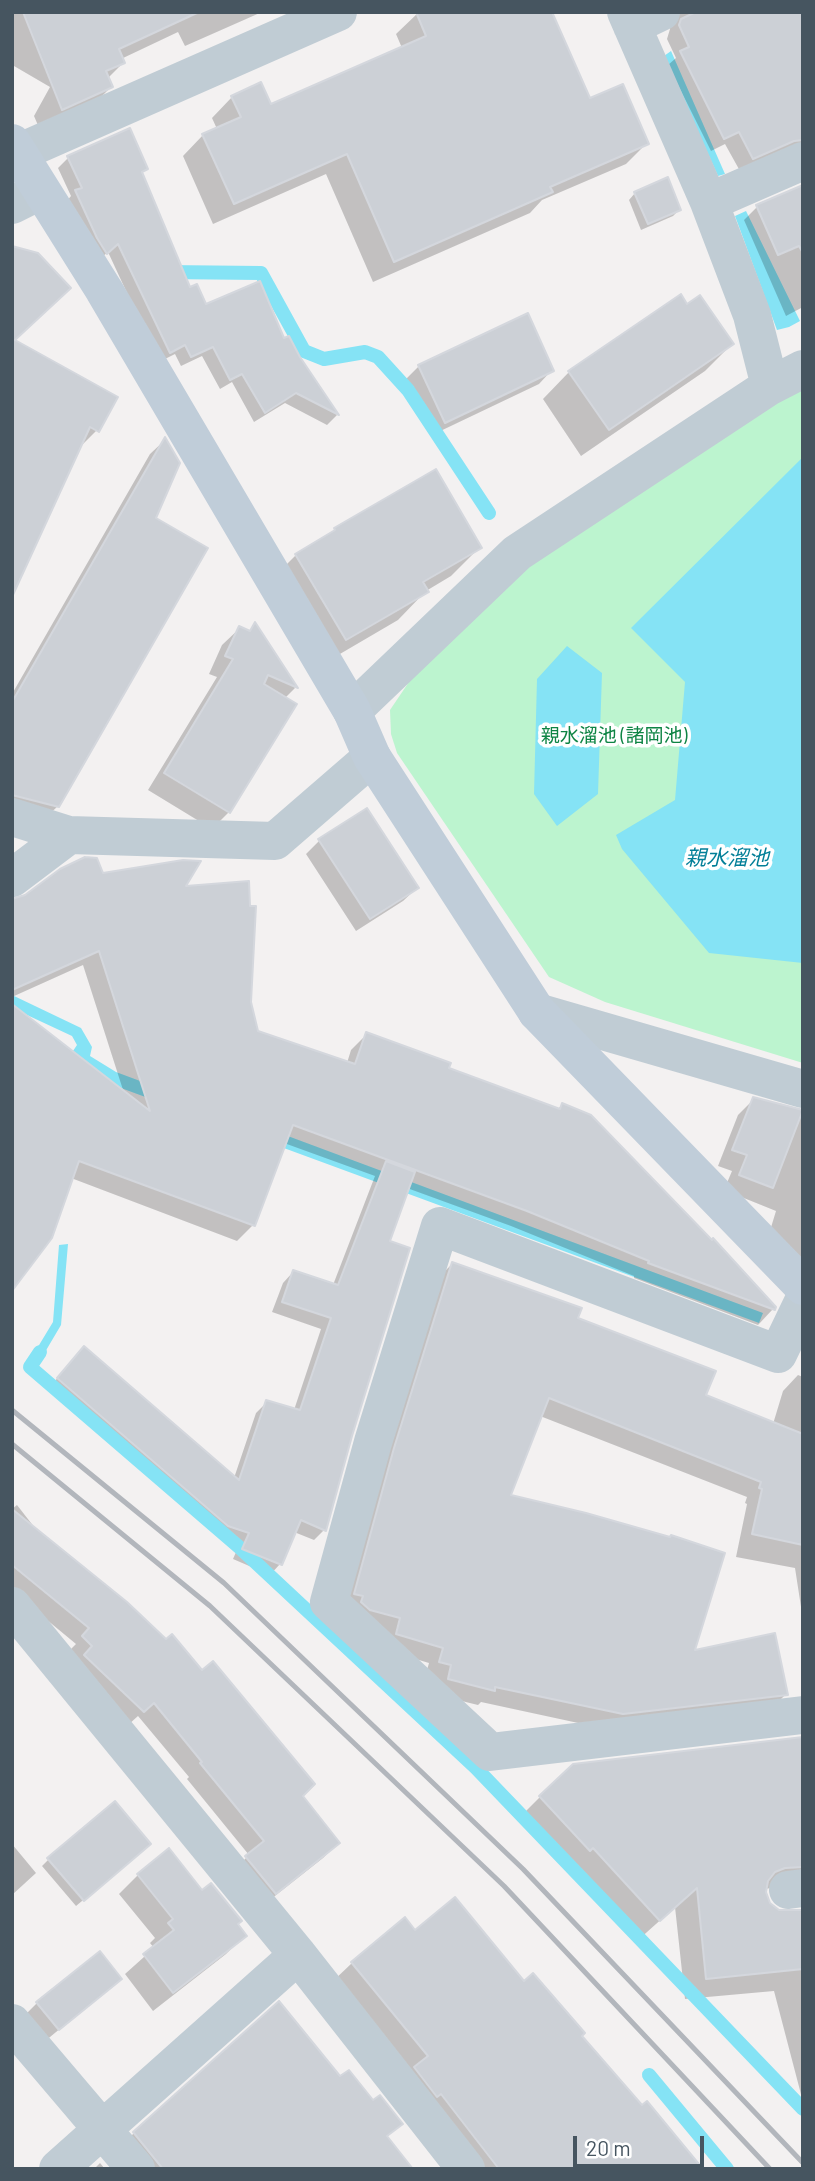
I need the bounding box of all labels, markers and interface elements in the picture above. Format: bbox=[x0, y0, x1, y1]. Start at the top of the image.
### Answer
park label: 親水溜池 (諸岡池) bbox=[541, 725, 687, 747]
water label: 親水溜池 bbox=[685, 845, 769, 871]
scale bar bbox=[577, 2122, 708, 2166]
text: 20 m bbox=[586, 2135, 631, 2160]

